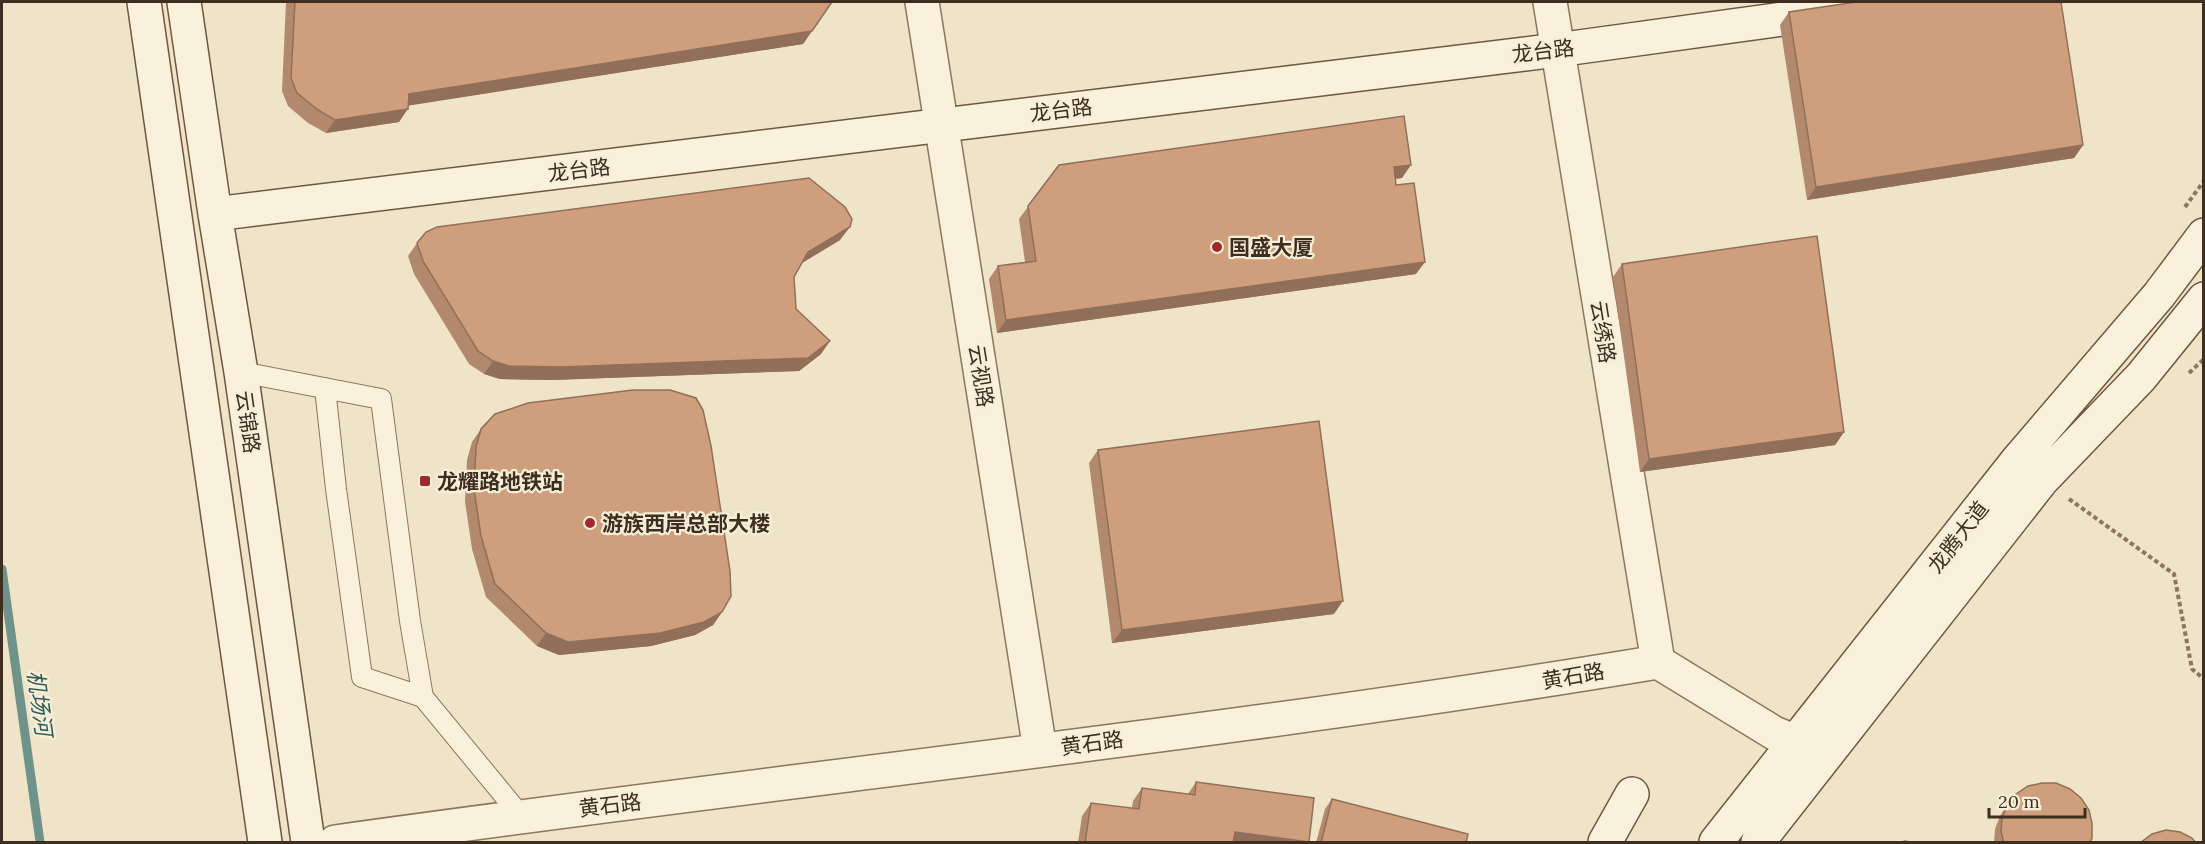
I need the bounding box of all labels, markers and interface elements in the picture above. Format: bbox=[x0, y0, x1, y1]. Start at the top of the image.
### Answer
street label: 龙台路 bbox=[1510, 34, 1576, 68]
street label: 龙台路 bbox=[1028, 93, 1094, 127]
street label: 龙台路 bbox=[546, 153, 612, 187]
place label: 国盛大厦 bbox=[1229, 234, 1313, 261]
marker: 国盛大厦 bbox=[1210, 240, 1224, 254]
street label: 云绣路 bbox=[1585, 299, 1621, 365]
street label: 云视路 bbox=[963, 343, 999, 409]
street label: 云锦路 bbox=[230, 389, 266, 455]
place label: 龙耀路地铁站 bbox=[437, 468, 563, 495]
marker: 龙耀路地铁站 bbox=[418, 474, 432, 488]
street label: 龙腾大道 bbox=[1922, 496, 1994, 578]
place label: 游族西岸总部大楼 bbox=[602, 510, 770, 537]
marker: 游族西岸总部大楼 bbox=[583, 516, 597, 530]
street label: 黄石路 bbox=[1540, 657, 1606, 695]
water label: 机场河 bbox=[22, 668, 59, 742]
street label: 黄石路 bbox=[1059, 725, 1125, 761]
scale bar bbox=[1989, 781, 2085, 819]
street label: 黄石路 bbox=[577, 788, 643, 822]
text: 20 m bbox=[1998, 790, 2040, 813]

